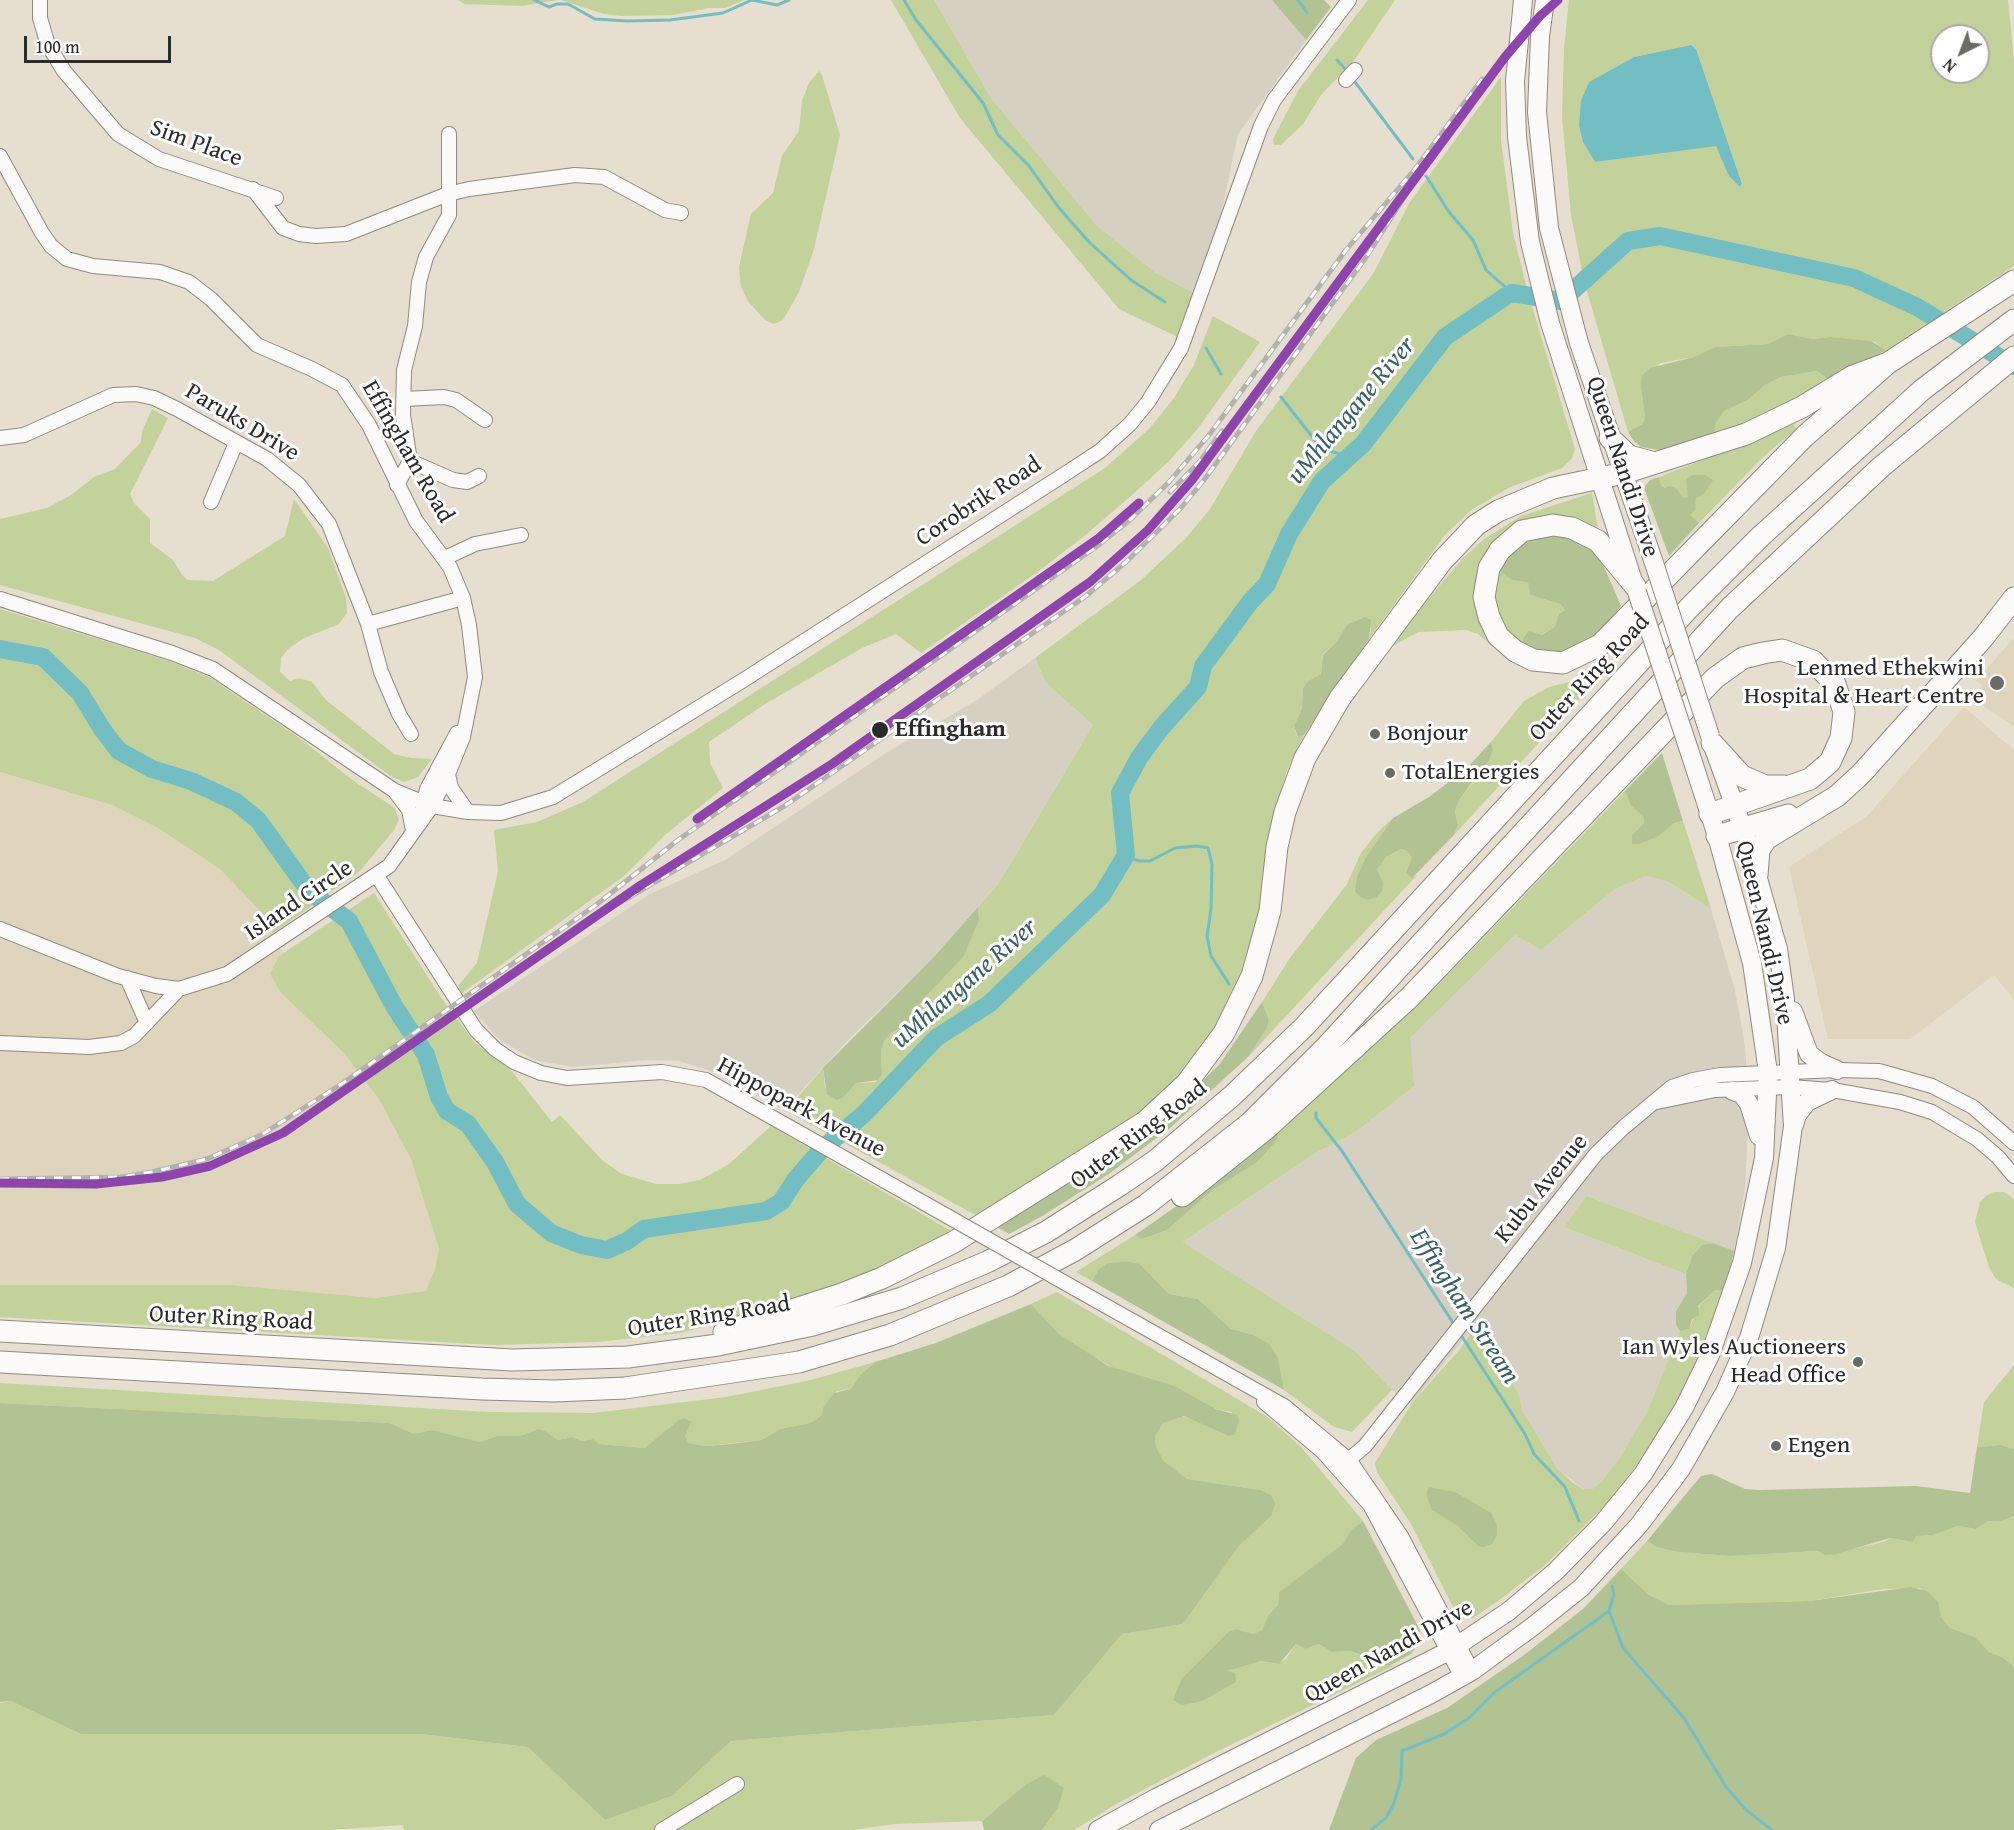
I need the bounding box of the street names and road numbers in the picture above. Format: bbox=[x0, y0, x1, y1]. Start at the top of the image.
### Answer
street label: Sim Place bbox=[146, 114, 246, 174]
street label: Queen Nandi Drive bbox=[1579, 373, 1665, 561]
street label: Effingham Road bbox=[355, 376, 459, 528]
street label: Paruks Drive bbox=[180, 378, 304, 468]
street label: Corobrik Road bbox=[911, 451, 1047, 553]
street label: Outer Ring Road bbox=[1524, 608, 1656, 748]
street label: Queen Nandi Drive bbox=[1729, 838, 1799, 1028]
street label: Island Circle bbox=[239, 854, 359, 948]
street label: Hippopark Avenue bbox=[712, 1052, 890, 1164]
street label: Outer Ring Road bbox=[1065, 1074, 1213, 1196]
street label: Kubu Avenue bbox=[1489, 1129, 1595, 1249]
street label: Outer Ring Road bbox=[626, 1290, 792, 1344]
street label: Outer Ring Road bbox=[148, 1300, 314, 1338]
street label: Queen Nandi Drive bbox=[1300, 1594, 1478, 1710]

